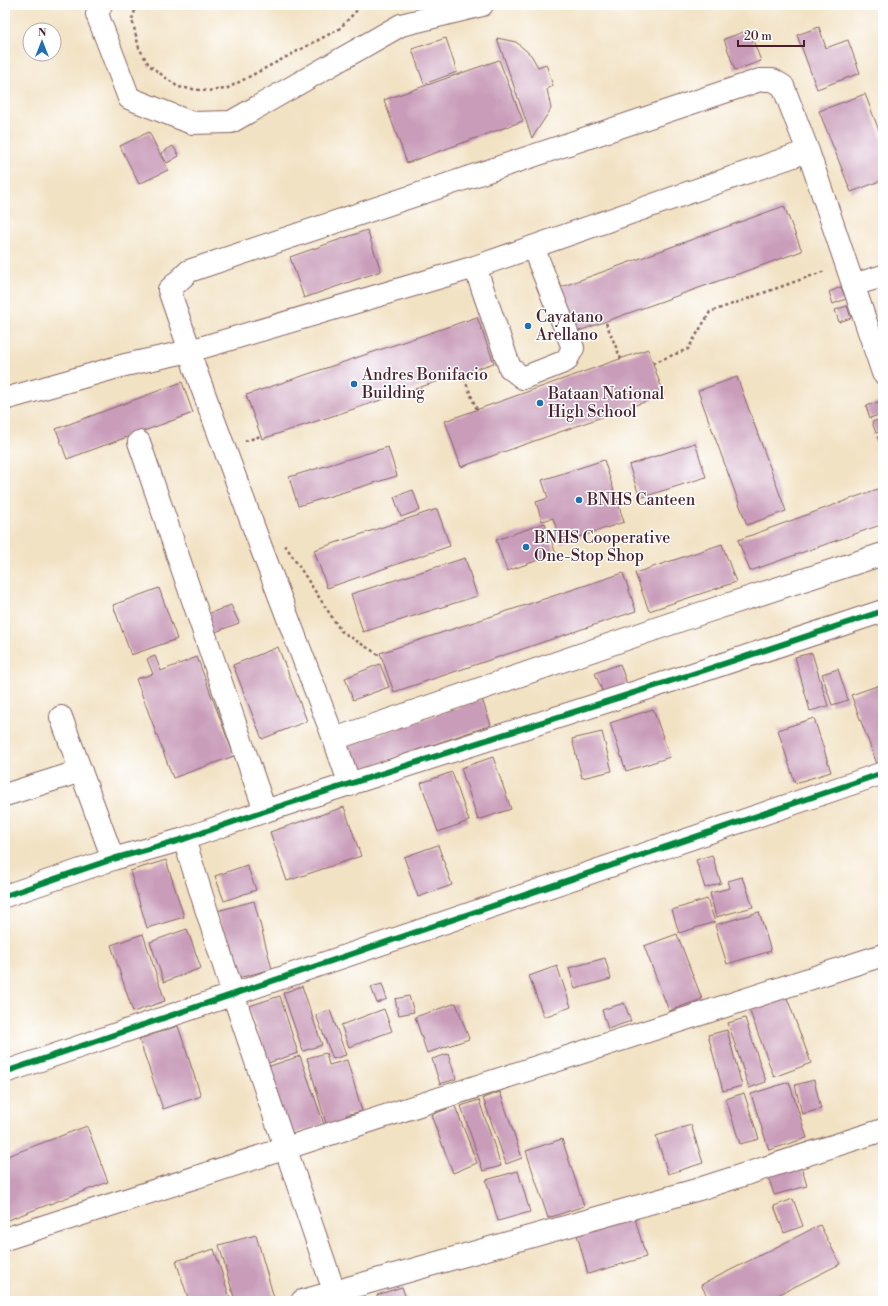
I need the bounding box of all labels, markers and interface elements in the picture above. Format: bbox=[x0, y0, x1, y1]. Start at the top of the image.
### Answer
north arrow bbox=[22, 22, 62, 62]
scale bar bbox=[738, 22, 804, 48]
text: N bbox=[38, 26, 47, 40]
text: 20 m bbox=[744, 29, 772, 44]
place label: Cayatano Arellano bbox=[535, 307, 603, 345]
marker: Cayatano Arellano bbox=[523, 321, 533, 331]
place label: Andres Bonifacio Building bbox=[361, 365, 488, 403]
marker: Andres Bonifacio Building bbox=[349, 379, 359, 389]
place label: Bataan National High School bbox=[547, 384, 665, 422]
marker: Bataan National High School bbox=[535, 398, 545, 408]
place label: BNHS Canteen bbox=[586, 490, 696, 510]
marker: BNHS Canteen bbox=[574, 495, 584, 505]
place label: BNHS Cooperative One-Stop Shop bbox=[533, 528, 670, 566]
marker: BNHS Cooperative One-Stop Shop bbox=[521, 542, 531, 552]

